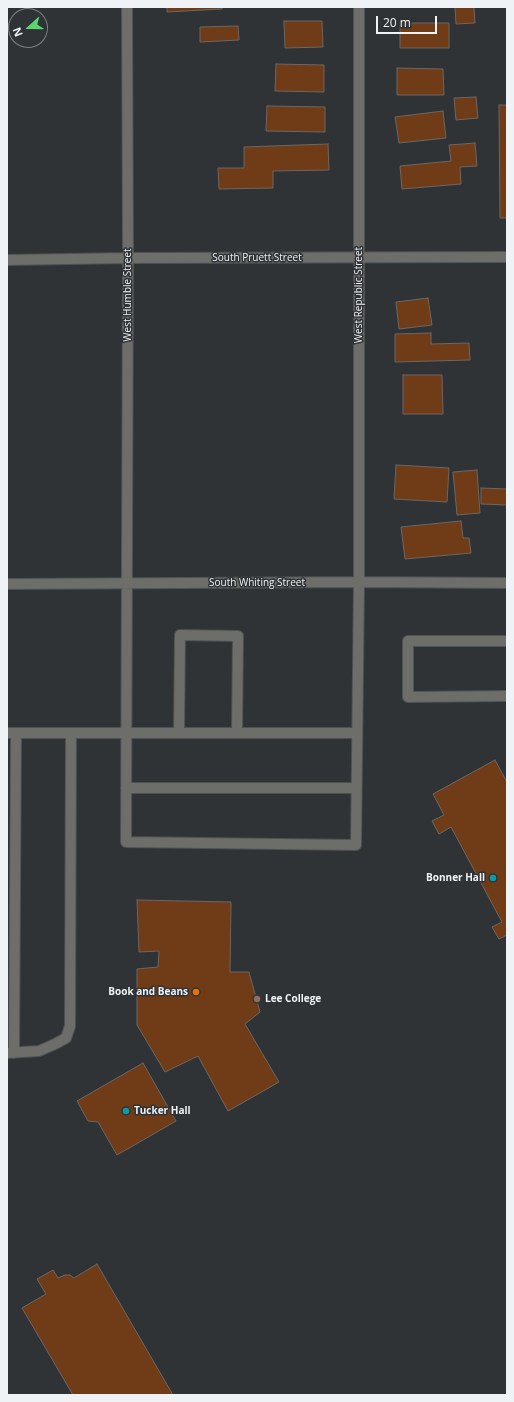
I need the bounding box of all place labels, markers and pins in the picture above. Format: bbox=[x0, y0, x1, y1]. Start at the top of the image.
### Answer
place label: Bonner Hall bbox=[426, 872, 485, 884]
marker: Bonner Hall bbox=[488, 873, 498, 883]
place label: Book and Beans bbox=[108, 986, 188, 998]
marker: Book and Beans bbox=[191, 987, 201, 997]
place label: Lee College bbox=[265, 993, 321, 1005]
marker: Lee College bbox=[252, 994, 262, 1004]
place label: Tucker Hall bbox=[134, 1105, 191, 1117]
marker: Tucker Hall bbox=[121, 1106, 131, 1116]

